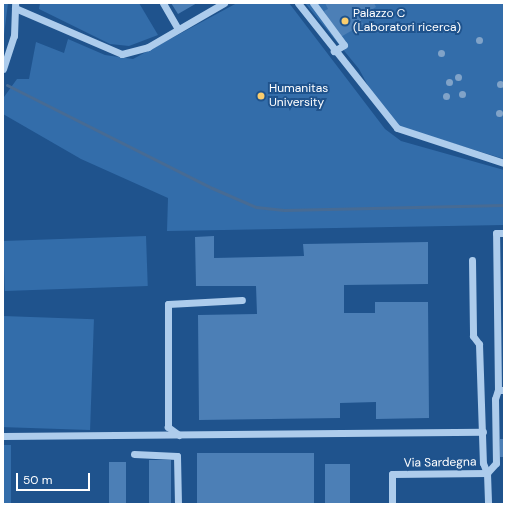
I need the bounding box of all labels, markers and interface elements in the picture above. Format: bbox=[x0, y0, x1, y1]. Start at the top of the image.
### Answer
place label: Palazzo C (Laboratori ricerca) bbox=[353, 7, 461, 35]
marker: Palazzo C (Laboratori ricerca) bbox=[340, 16, 350, 26]
place label: Humanitas University bbox=[269, 82, 328, 110]
marker: Humanitas University bbox=[256, 91, 266, 101]
street label: Via Sardegna bbox=[404, 455, 476, 471]
scale bar bbox=[18, 465, 92, 491]
text: 50 m bbox=[23, 472, 52, 488]

